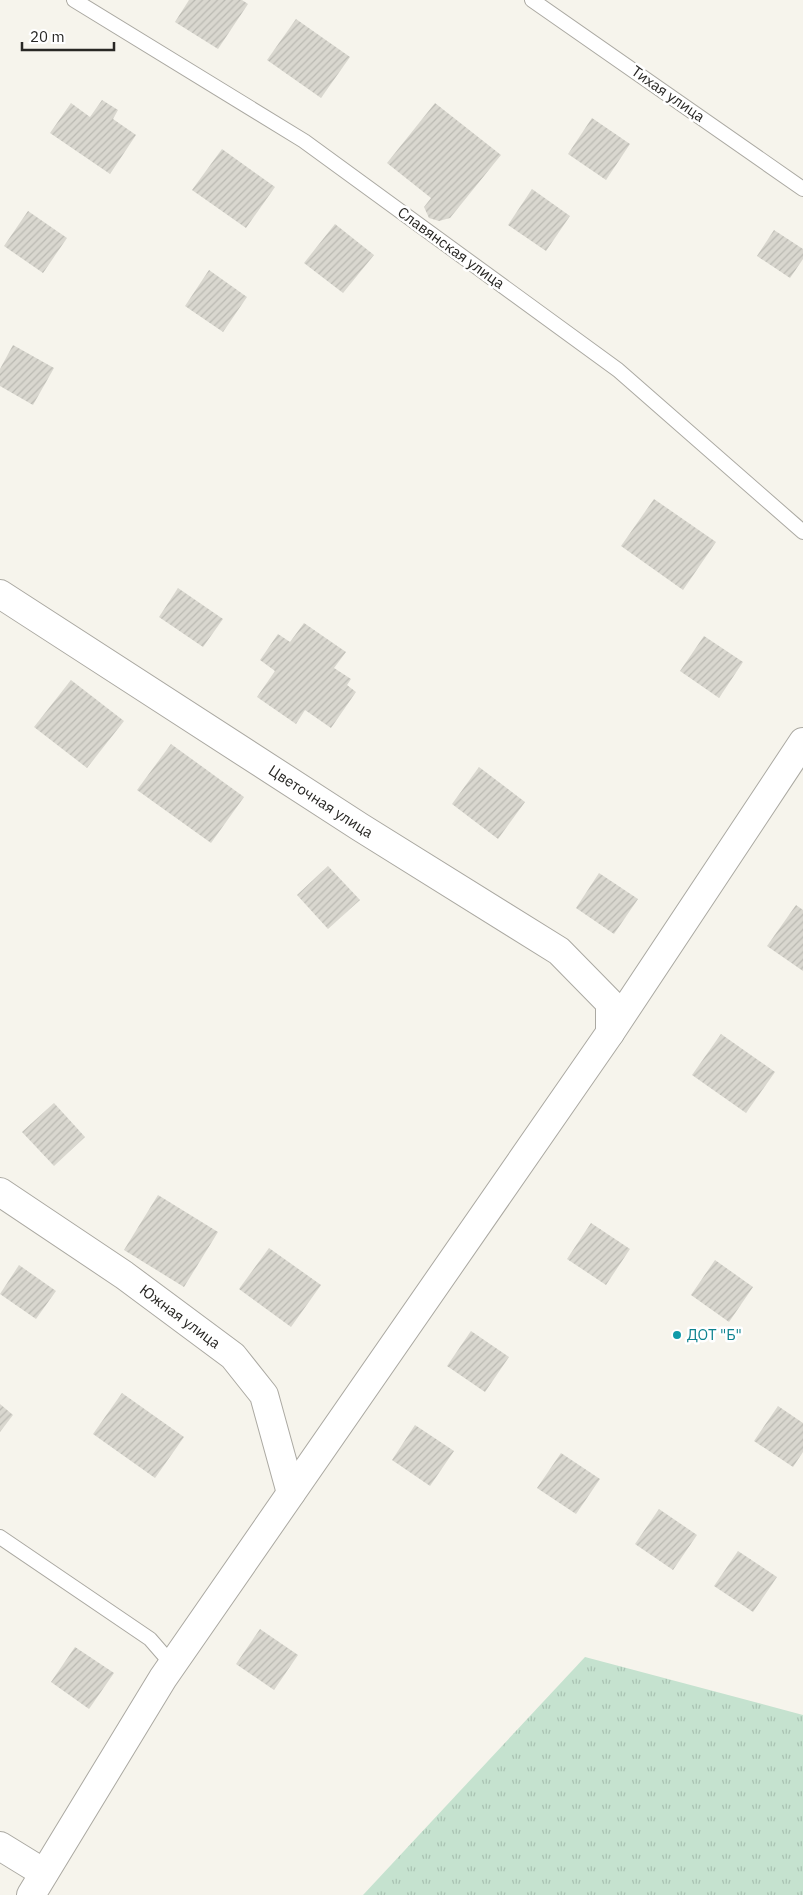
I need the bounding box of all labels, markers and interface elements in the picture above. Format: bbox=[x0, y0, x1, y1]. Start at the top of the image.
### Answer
scale bar bbox=[22, 20, 115, 52]
text: 20 m bbox=[30, 27, 65, 46]
street label: Тихая улица bbox=[628, 61, 709, 126]
street label: Славянская улица bbox=[394, 202, 509, 293]
street label: Цветочная улица bbox=[265, 760, 377, 842]
street label: Южная улица bbox=[136, 1280, 224, 1352]
place label: ДОТ "Б" bbox=[687, 1325, 742, 1344]
marker: ДОТ "Б" bbox=[671, 1329, 683, 1341]

